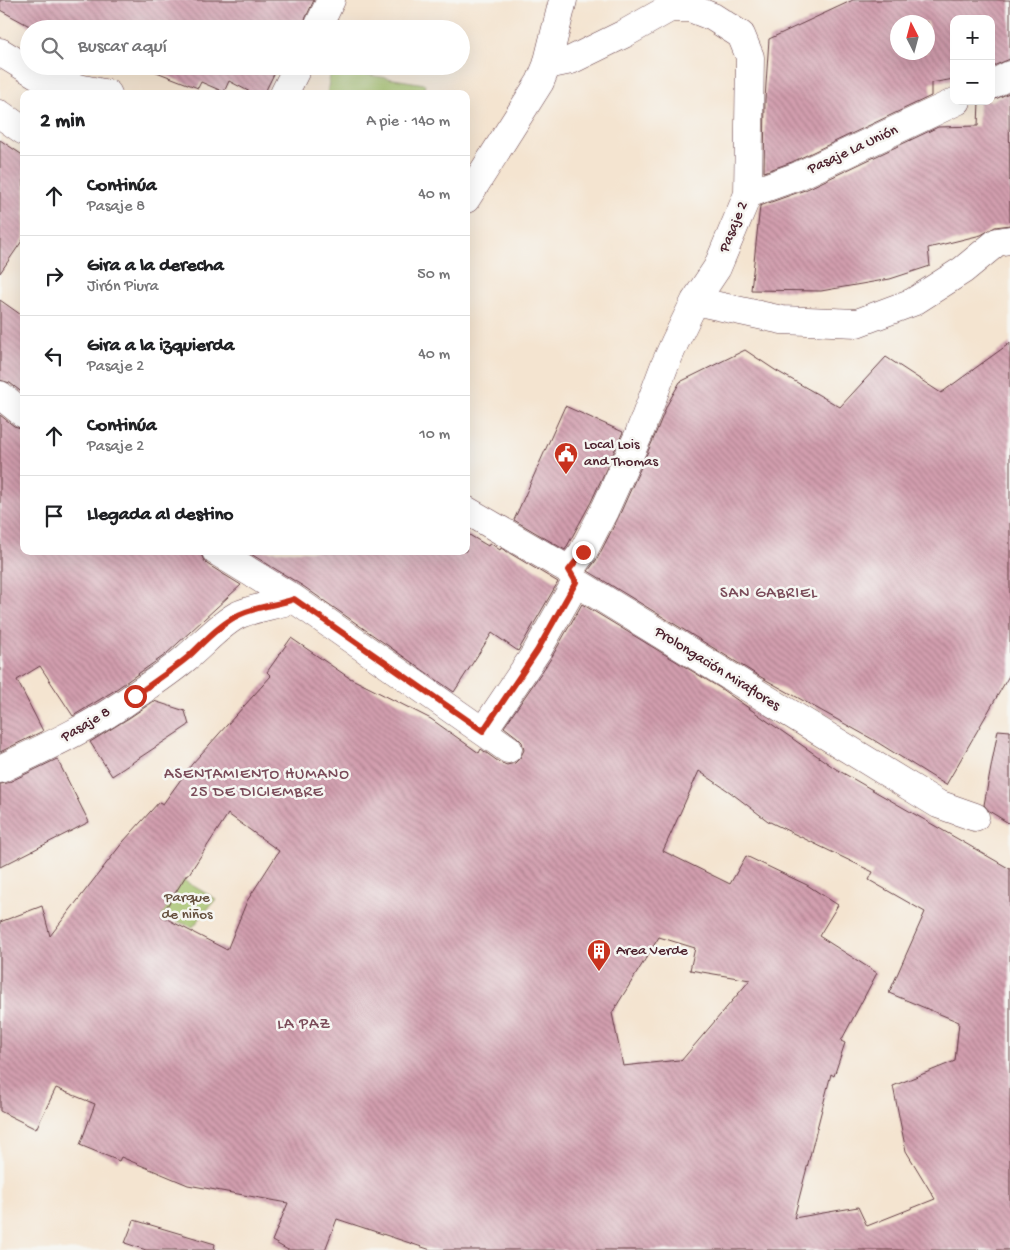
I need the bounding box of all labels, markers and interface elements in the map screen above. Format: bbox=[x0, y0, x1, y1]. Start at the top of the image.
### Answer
north arrow bbox=[890, 15, 935, 60]
map controls bbox=[950, 15, 995, 105]
button: + bbox=[950, 15, 995, 60]
search box bbox=[20, 20, 470, 75]
icon: search bbox=[38, 34, 66, 62]
text: Buscar aquí bbox=[78, 36, 167, 59]
button: − bbox=[950, 60, 995, 105]
text: 2 min bbox=[40, 110, 85, 135]
text: A pie · 140 m bbox=[366, 113, 450, 132]
street label: Pasaje La Unión bbox=[804, 121, 901, 179]
text: Continúa bbox=[87, 175, 157, 198]
icon: ahead bbox=[40, 182, 68, 210]
text: 40 m bbox=[418, 186, 450, 205]
text: Pasaje 8 bbox=[87, 198, 145, 217]
street label: Pasaje 2 bbox=[715, 199, 752, 256]
text: Gira a la derecha bbox=[87, 255, 224, 278]
icon: right bbox=[40, 262, 68, 290]
text: 50 m bbox=[417, 266, 450, 285]
text: Jirón Piura bbox=[87, 278, 159, 297]
text: Gira a la izquierda bbox=[87, 335, 234, 358]
icon: left bbox=[40, 342, 68, 370]
text: 40 m bbox=[418, 346, 450, 365]
text: Pasaje 2 bbox=[87, 358, 144, 377]
text: Continúa bbox=[87, 415, 157, 438]
icon: ahead bbox=[40, 422, 68, 450]
text: 10 m bbox=[419, 426, 450, 445]
place label: Local Lois and Thomas bbox=[584, 436, 658, 471]
text: Pasaje 2 bbox=[87, 438, 144, 457]
public building icon: Local Lois and Thomas bbox=[553, 441, 579, 475]
icon: arrive bbox=[40, 502, 68, 530]
text: Llegada al destino bbox=[87, 504, 233, 527]
route end bbox=[572, 541, 595, 564]
district label: SAN GABRIEL bbox=[720, 585, 818, 604]
street label: Prolongación Miraflores bbox=[650, 622, 784, 715]
route start bbox=[124, 685, 147, 708]
street label: Pasaje 8 bbox=[57, 703, 114, 747]
district label: ASENTAMIENTO HUMANO 25 DE DICIEMBRE bbox=[164, 766, 350, 803]
park label: Parque de niños bbox=[162, 889, 213, 924]
building icon: Area Verde bbox=[586, 938, 612, 972]
place label: Area Verde bbox=[616, 942, 688, 960]
district label: LA PAZ bbox=[277, 1016, 331, 1035]

